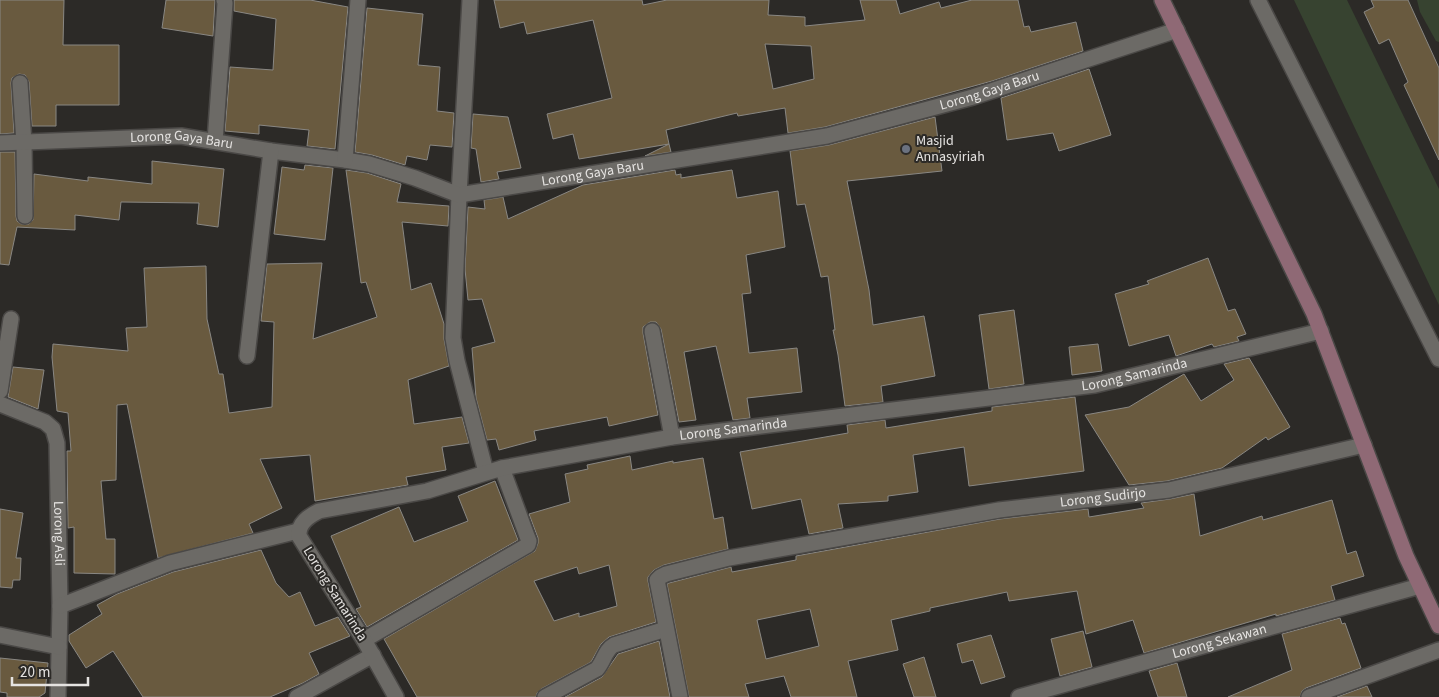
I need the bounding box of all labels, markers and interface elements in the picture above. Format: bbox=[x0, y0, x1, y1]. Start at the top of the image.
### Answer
street label: Lorong Gaya Baru bbox=[937, 66, 1042, 115]
street label: Lorong Gaya Baru bbox=[130, 126, 235, 155]
place label: Masjid Annasyiriah bbox=[916, 131, 985, 167]
marker: Masjid Annasyiriah bbox=[900, 143, 912, 155]
street label: Lorong Gaya Baru bbox=[540, 155, 646, 192]
street label: Lorong Samarinda bbox=[1080, 353, 1189, 397]
street label: Lorong Samarinda bbox=[678, 413, 788, 446]
street label: Lorong Sudirjo bbox=[1059, 483, 1147, 513]
street label: Lorong Asli bbox=[48, 501, 69, 566]
street label: Lorong Samarinda bbox=[298, 543, 372, 645]
street label: Lorong Sekawan bbox=[1170, 619, 1269, 664]
scale bar bbox=[12, 654, 89, 686]
text: 20 m bbox=[20, 662, 50, 683]

